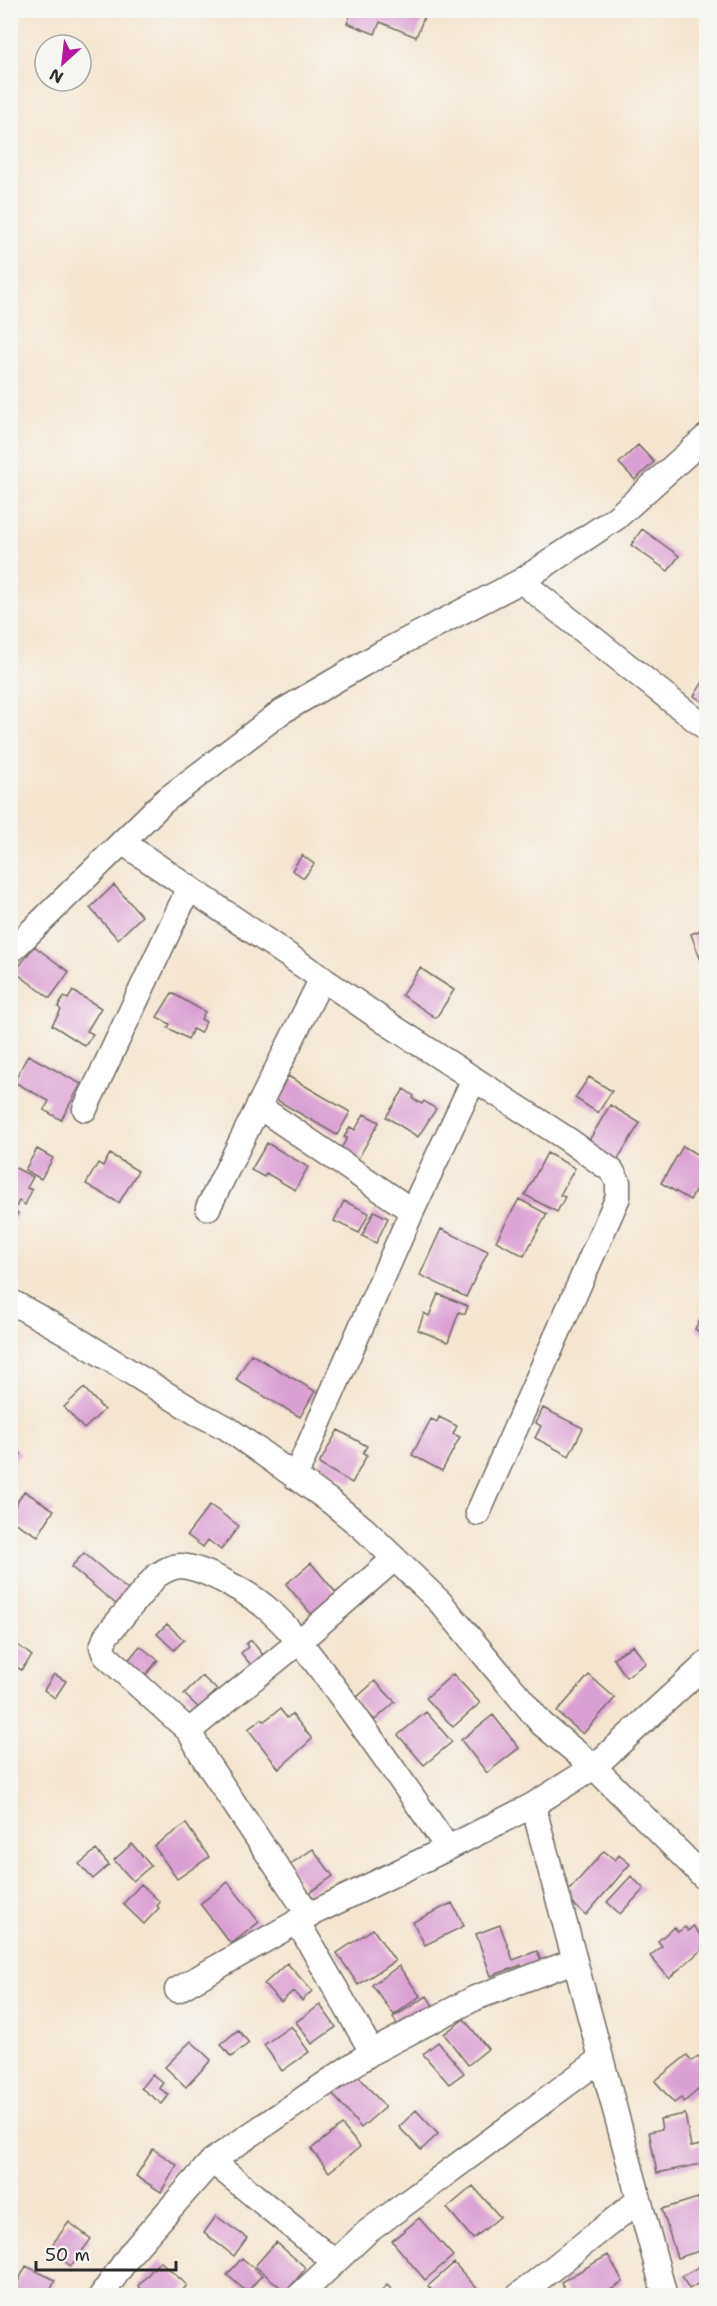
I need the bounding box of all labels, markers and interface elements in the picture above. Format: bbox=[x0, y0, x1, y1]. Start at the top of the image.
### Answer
north arrow bbox=[33, 33, 93, 93]
text: N bbox=[46, 64, 67, 88]
scale bar bbox=[36, 2234, 176, 2272]
text: 50 m bbox=[45, 2243, 90, 2267]

